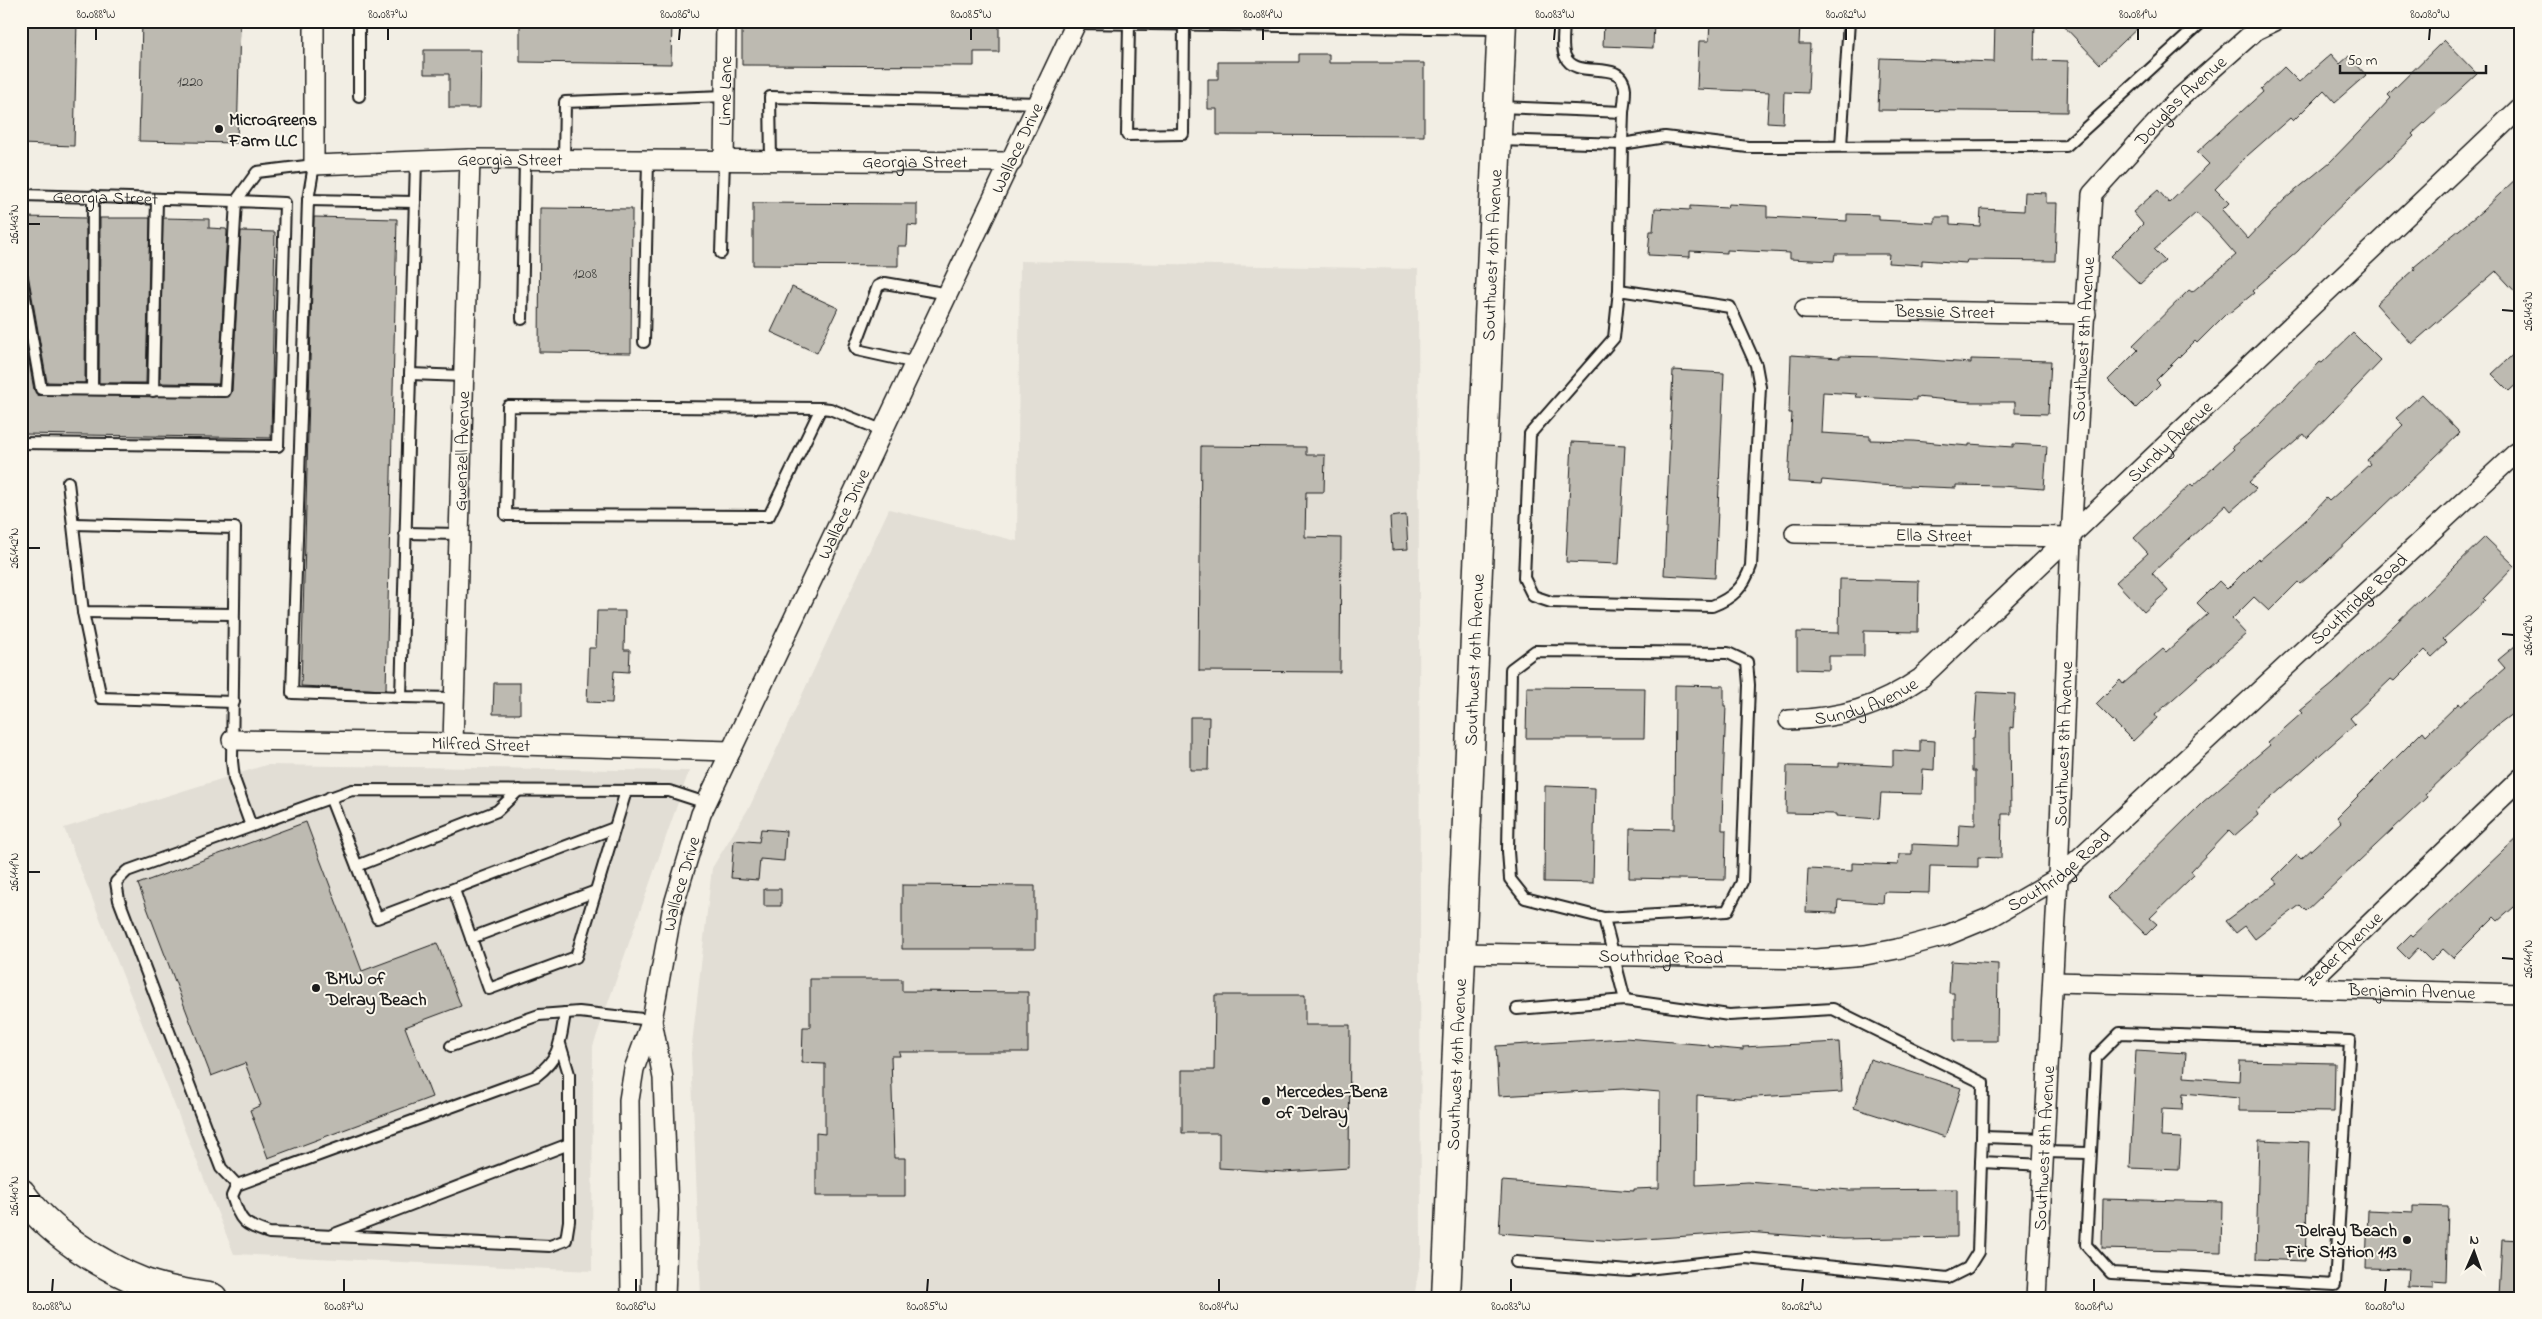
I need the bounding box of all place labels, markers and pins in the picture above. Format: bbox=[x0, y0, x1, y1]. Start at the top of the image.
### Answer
place label: MicroGreens Farm LLC bbox=[228, 108, 317, 155]
marker: MicroGreens Farm LLC bbox=[213, 123, 225, 135]
place label: BMW of Delray Beach bbox=[325, 967, 427, 1015]
marker: BMW of Delray Beach bbox=[310, 982, 322, 994]
place label: Mercedes-Benz of Delray bbox=[1276, 1080, 1388, 1128]
marker: Mercedes-Benz of Delray bbox=[1260, 1095, 1272, 1107]
place label: Delray Beach Fire Station 113 bbox=[2285, 1219, 2398, 1266]
marker: Delray Beach Fire Station 113 bbox=[2401, 1234, 2413, 1246]

